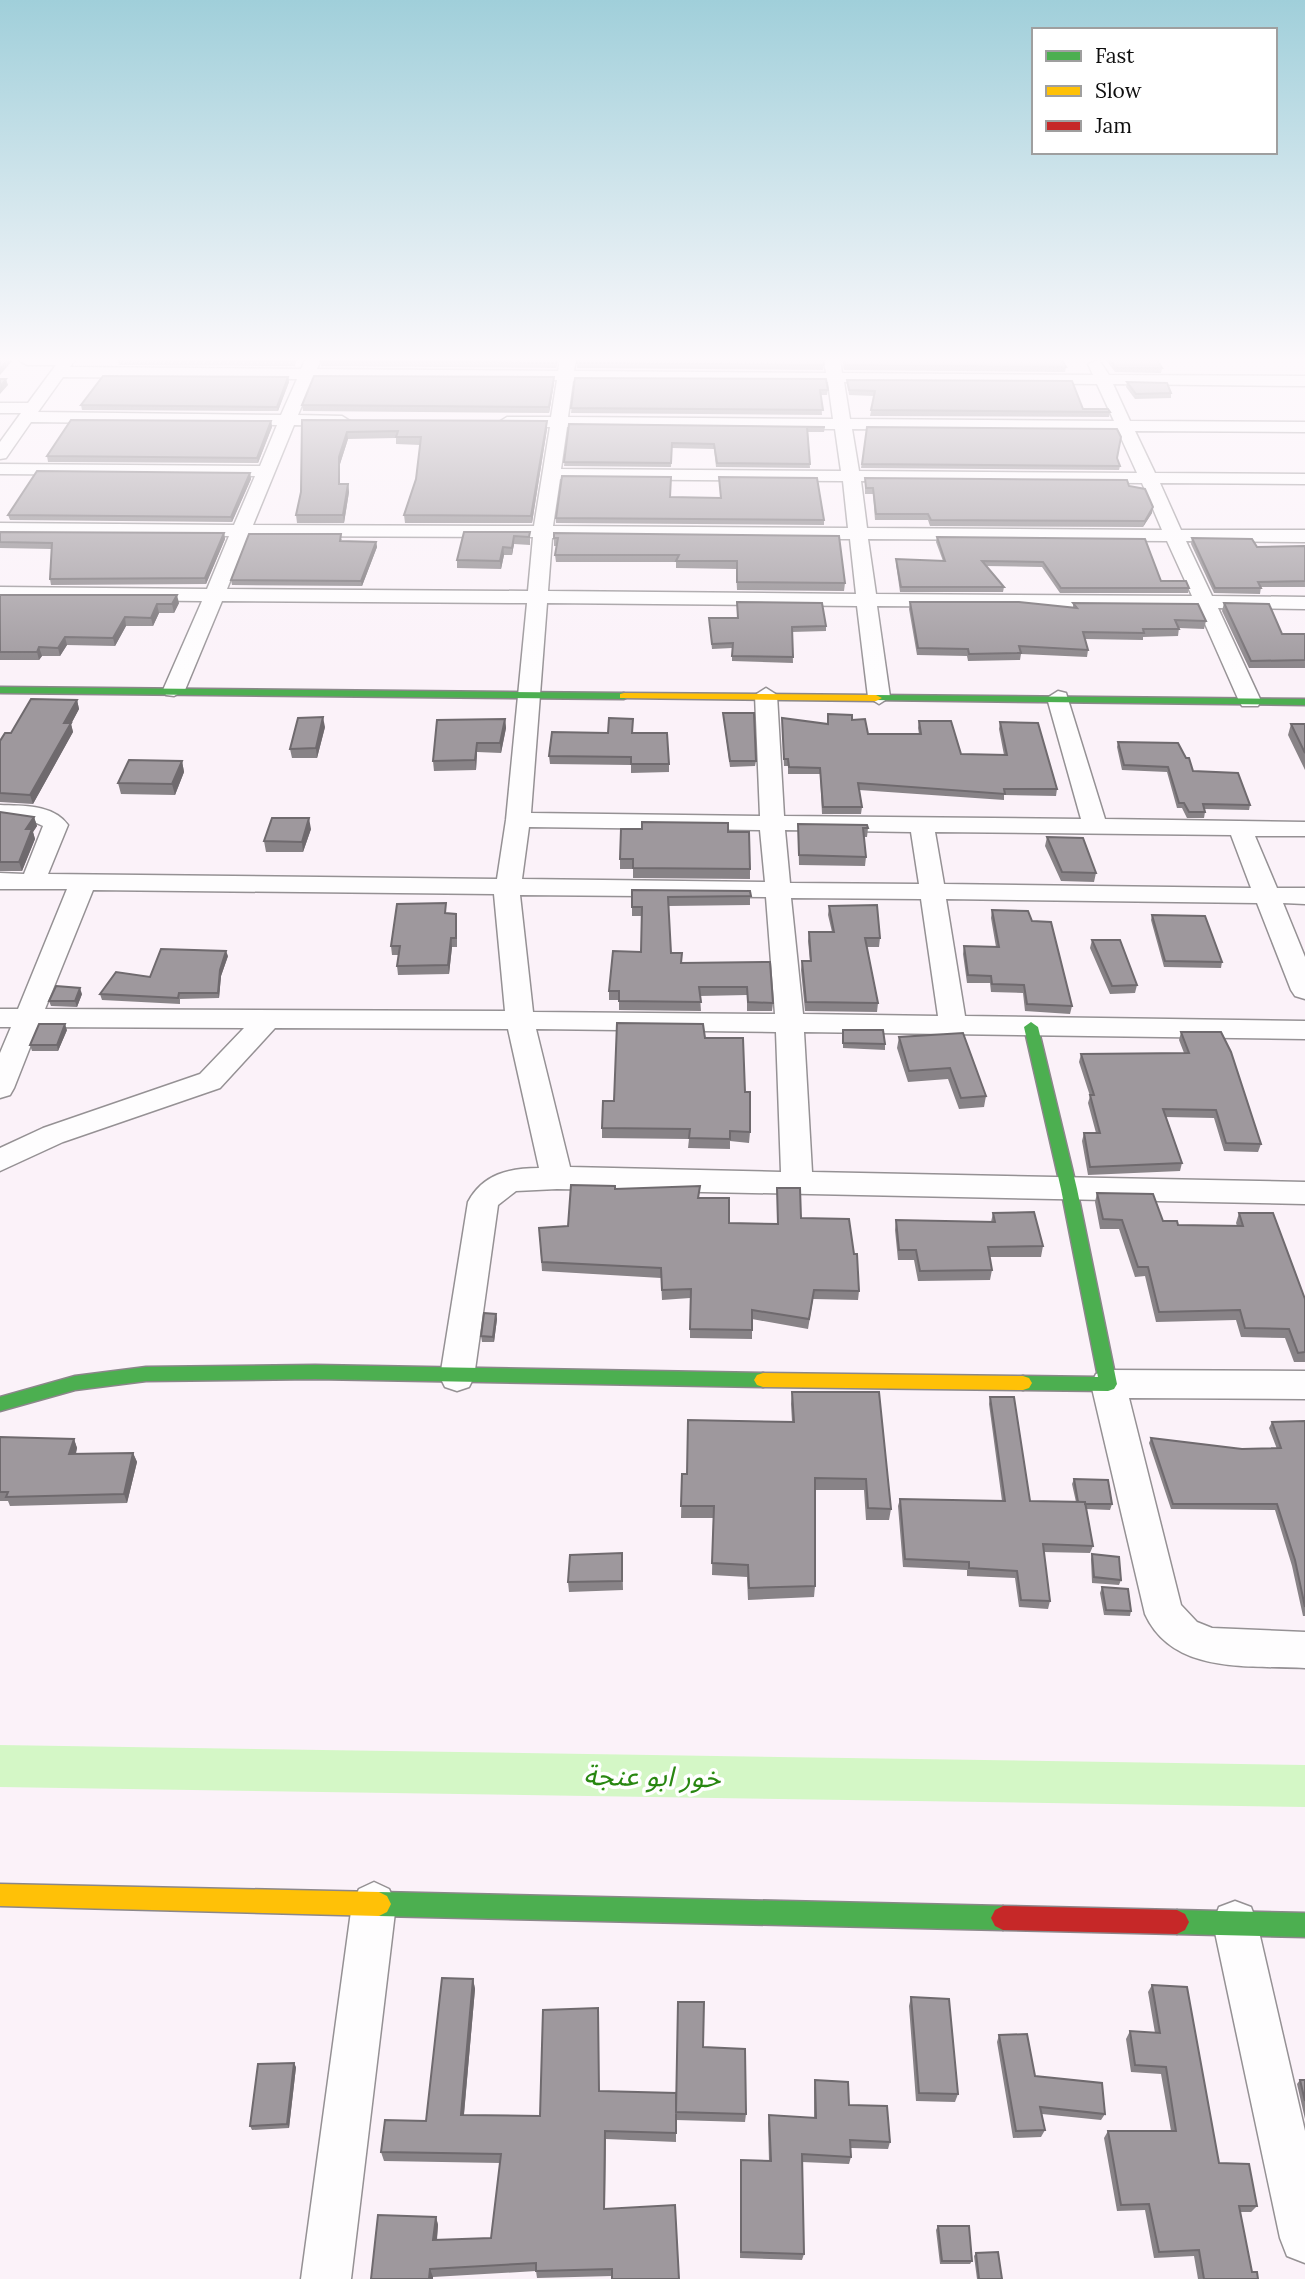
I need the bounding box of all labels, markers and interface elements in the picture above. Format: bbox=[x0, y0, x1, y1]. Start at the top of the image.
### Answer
legend bbox=[1032, 28, 1277, 154]
text: Fast bbox=[1095, 42, 1135, 69]
text: Slow bbox=[1095, 77, 1142, 104]
text: Jam bbox=[1094, 112, 1132, 139]
water label: خور ابو عنجة bbox=[583, 1757, 721, 1795]

